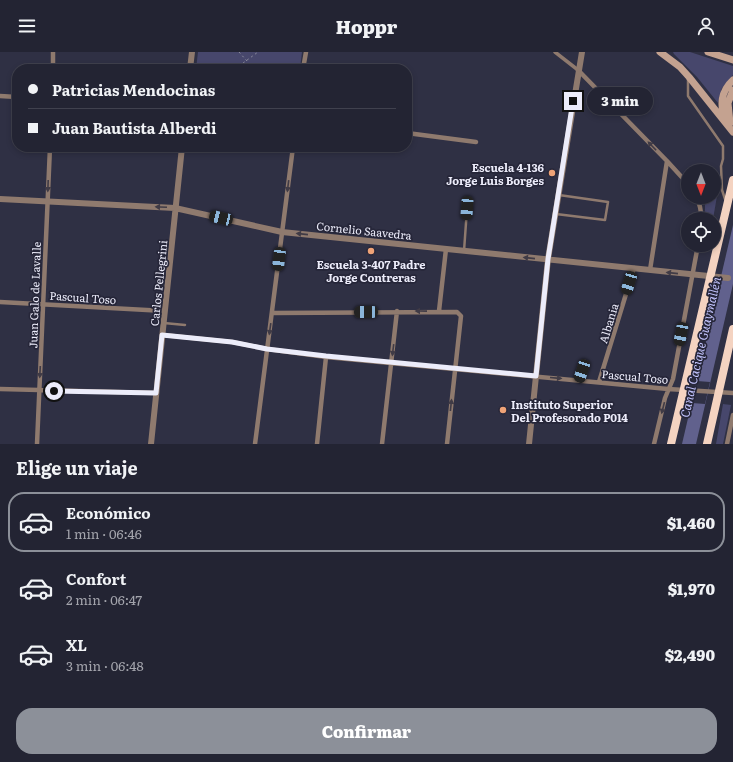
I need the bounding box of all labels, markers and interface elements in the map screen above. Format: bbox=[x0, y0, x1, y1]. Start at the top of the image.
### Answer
text: Hoppr bbox=[336, 13, 397, 40]
icon: menu bbox=[16, 15, 38, 37]
icon: person bbox=[695, 15, 717, 37]
text: Patricias Mendocinas bbox=[52, 78, 215, 101]
callout: 3 min bbox=[587, 87, 653, 115]
text: 3 min bbox=[601, 91, 639, 110]
route end bbox=[564, 92, 582, 110]
text: Juan Bautista Alberdi bbox=[52, 116, 217, 139]
one-way arrow bbox=[647, 141, 657, 151]
place label: Escuela 4-136 Jorge Luis Borges bbox=[446, 159, 545, 188]
north arrow bbox=[681, 164, 721, 204]
map controls bbox=[681, 164, 721, 252]
marker: Escuela 4-136 Jorge Luis Borges bbox=[547, 168, 557, 178]
one-way arrow bbox=[45, 180, 51, 193]
one-way arrow bbox=[285, 180, 291, 192]
car bbox=[460, 196, 474, 220]
one-way arrow bbox=[154, 204, 167, 210]
car bbox=[208, 209, 234, 227]
button: locate bbox=[681, 212, 721, 252]
street label: Cornelio Saavedra bbox=[316, 217, 412, 243]
one-way arrow bbox=[296, 230, 308, 237]
street label: Carlos Pellegrini bbox=[146, 239, 171, 327]
street label: Juan Galo de Lavalle bbox=[24, 241, 44, 349]
car bbox=[272, 246, 286, 272]
marker: Escuela 3-407 Padre Jorge Contreras bbox=[366, 246, 376, 256]
one-way arrow bbox=[523, 254, 535, 261]
place label: Escuela 3-407 Padre Jorge Contreras bbox=[317, 256, 425, 285]
one-way arrow bbox=[666, 269, 678, 276]
car bbox=[620, 270, 638, 296]
water label: Canal Cacique Guaymallén bbox=[675, 275, 725, 419]
street label: Pascual Toso bbox=[49, 287, 117, 307]
street label: Albania bbox=[594, 301, 622, 345]
car bbox=[354, 306, 378, 318]
one-way arrow bbox=[414, 308, 427, 314]
car bbox=[673, 321, 689, 347]
one-way arrow bbox=[267, 322, 273, 335]
one-way arrow bbox=[390, 344, 396, 356]
car bbox=[573, 358, 591, 384]
street label: Pascual Toso bbox=[601, 365, 669, 387]
one-way arrow bbox=[37, 366, 43, 379]
one-way arrow bbox=[550, 375, 562, 381]
route start bbox=[45, 382, 63, 400]
place label: Instituto Superior Del Profesorado P014 bbox=[511, 396, 628, 425]
one-way arrow bbox=[448, 399, 454, 411]
one-way arrow bbox=[659, 402, 665, 414]
marker: Instituto Superior Del Profesorado P014 bbox=[498, 405, 508, 415]
text: Elige un viaje bbox=[16, 454, 138, 481]
text: Económico bbox=[66, 501, 151, 524]
icon: car bbox=[18, 504, 54, 540]
text: $1,460 bbox=[667, 511, 715, 534]
text: 1 min · 06:46 bbox=[66, 524, 142, 543]
text: Confort bbox=[66, 567, 126, 590]
icon: car bbox=[18, 570, 54, 606]
text: $1,970 bbox=[668, 577, 715, 600]
text: 2 min · 06:47 bbox=[66, 590, 142, 609]
text: XL bbox=[66, 633, 87, 656]
icon: car bbox=[18, 636, 54, 672]
text: $2,490 bbox=[665, 643, 715, 666]
text: 3 min · 06:48 bbox=[66, 656, 144, 675]
button: Confirmar bbox=[16, 708, 717, 754]

